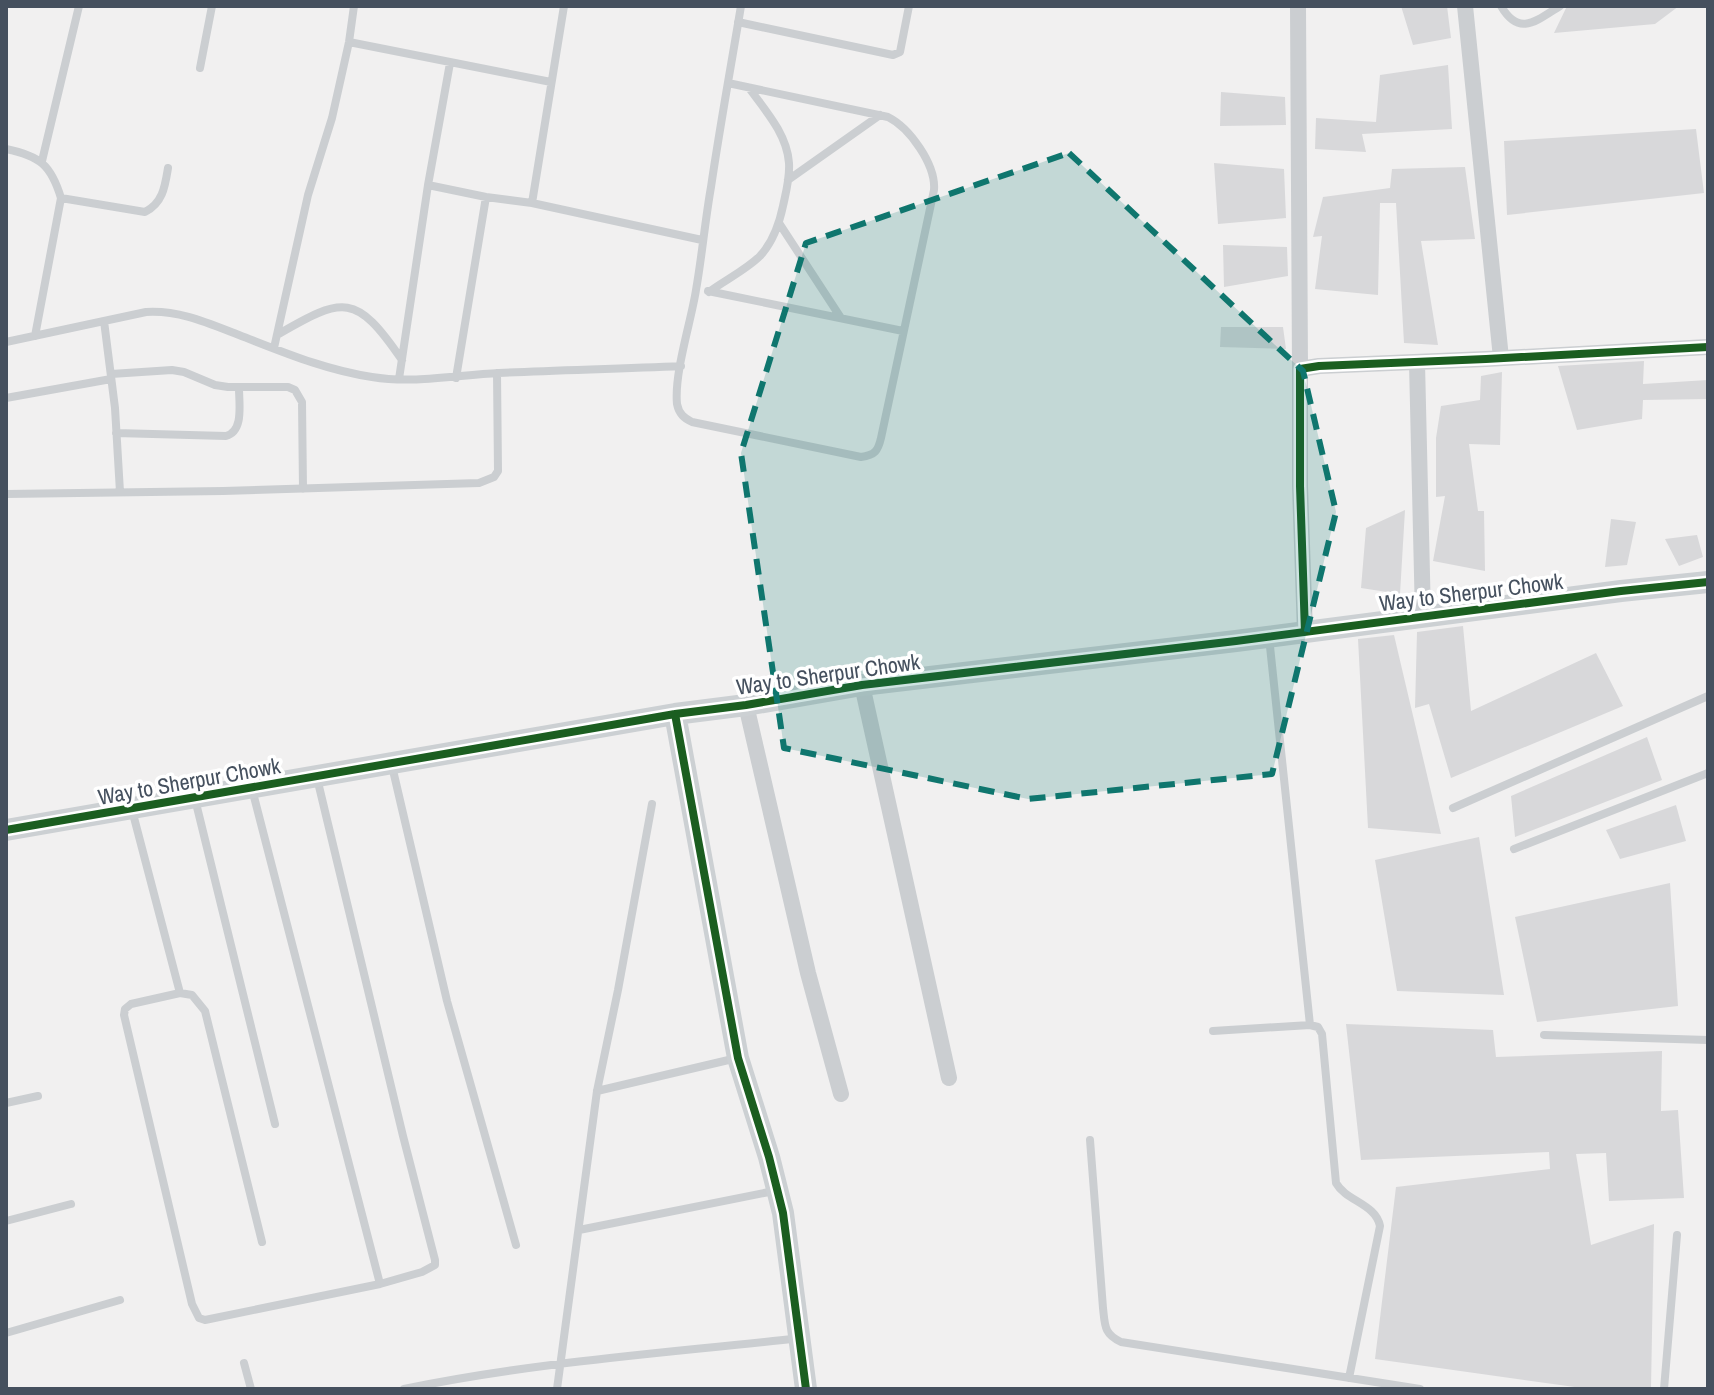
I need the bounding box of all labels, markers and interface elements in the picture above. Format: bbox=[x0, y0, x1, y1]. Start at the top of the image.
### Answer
street label: Way to Sherpur Chowk bbox=[1377, 566, 1566, 618]
street label: Way to Sherpur Chowk bbox=[734, 646, 923, 702]
street label: Way to Sherpur Chowk bbox=[95, 750, 284, 812]

